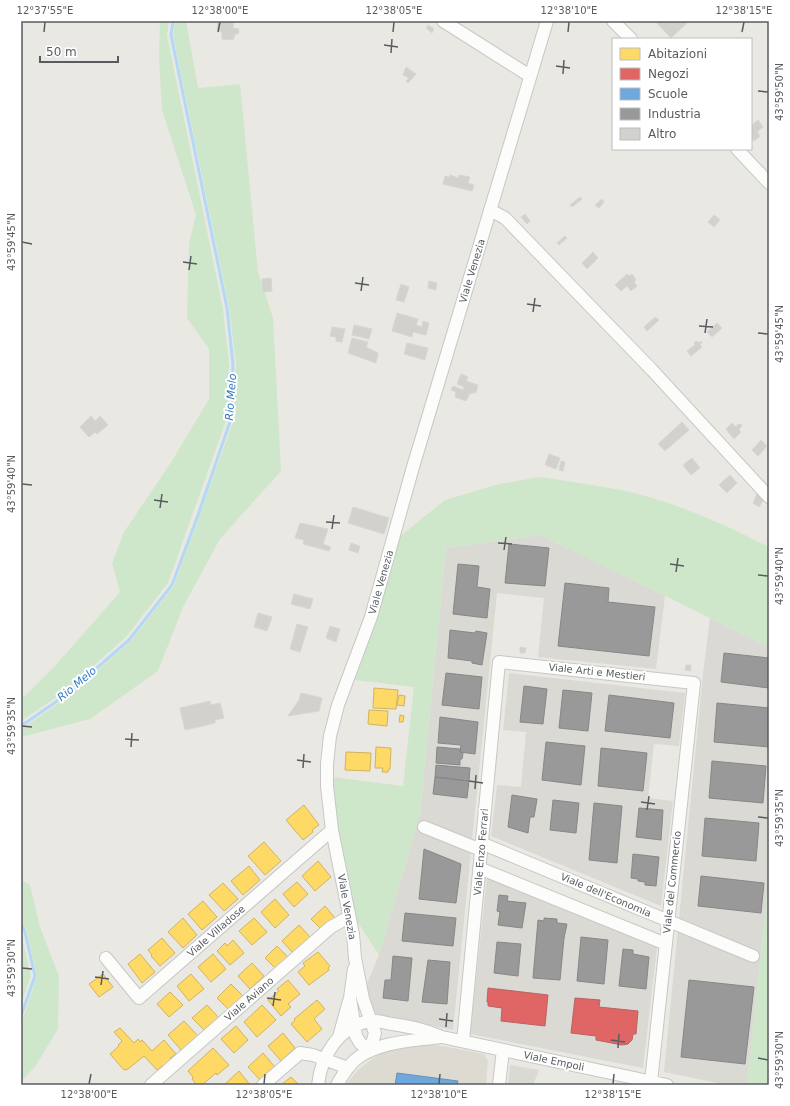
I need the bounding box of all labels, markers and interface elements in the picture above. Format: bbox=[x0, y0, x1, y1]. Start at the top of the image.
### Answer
text: 12°37'55"E bbox=[17, 5, 73, 16]
text: 12°38'00"E bbox=[192, 5, 248, 16]
text: 12°38'05"E bbox=[366, 5, 422, 16]
text: 12°38'10"E bbox=[541, 5, 597, 16]
text: 12°38'15"E bbox=[716, 5, 772, 16]
scale bar bbox=[40, 38, 118, 64]
legend bbox=[612, 38, 752, 150]
text: 50 m bbox=[46, 45, 77, 59]
text: Abitazioni bbox=[648, 47, 707, 61]
text: 43°59'50"N bbox=[774, 63, 785, 121]
text: Negozi bbox=[648, 67, 689, 81]
text: Scuole bbox=[648, 87, 688, 101]
text: Industria bbox=[648, 107, 701, 121]
text: Altro bbox=[648, 127, 676, 141]
text: 43°59'45"N bbox=[6, 213, 17, 271]
street label: Viale Venezia bbox=[457, 238, 487, 304]
text: 43°59'45"N bbox=[774, 305, 785, 363]
water label: Rio Melo bbox=[223, 373, 239, 421]
text: 43°59'40"N bbox=[6, 455, 17, 513]
text: 43°59'40"N bbox=[774, 547, 785, 605]
street label: Viale Venezia bbox=[367, 549, 395, 615]
street label: Viale Arti e Mestieri bbox=[548, 661, 646, 683]
water label: Rio Melo bbox=[55, 664, 99, 704]
text: 43°59'35"N bbox=[6, 697, 17, 755]
text: 43°59'35"N bbox=[774, 789, 785, 847]
street label: Viale Enzo Ferrari bbox=[472, 808, 490, 896]
street label: Viale del Commercio bbox=[661, 830, 683, 934]
street label: Viale dell'Economia bbox=[559, 871, 653, 919]
street label: Viale Venezia bbox=[336, 873, 358, 941]
street label: Viale Villadose bbox=[185, 903, 247, 959]
text: 43°59'30"N bbox=[6, 939, 17, 997]
street label: Viale Aviano bbox=[222, 975, 276, 1023]
text: 43°59'30"N bbox=[774, 1031, 785, 1089]
street label: Viale Empoli bbox=[523, 1049, 585, 1073]
text: 12°38'00"E bbox=[61, 1089, 117, 1100]
text: 12°38'05"E bbox=[236, 1089, 292, 1100]
text: 12°38'10"E bbox=[411, 1089, 467, 1100]
text: 12°38'15"E bbox=[585, 1089, 641, 1100]

